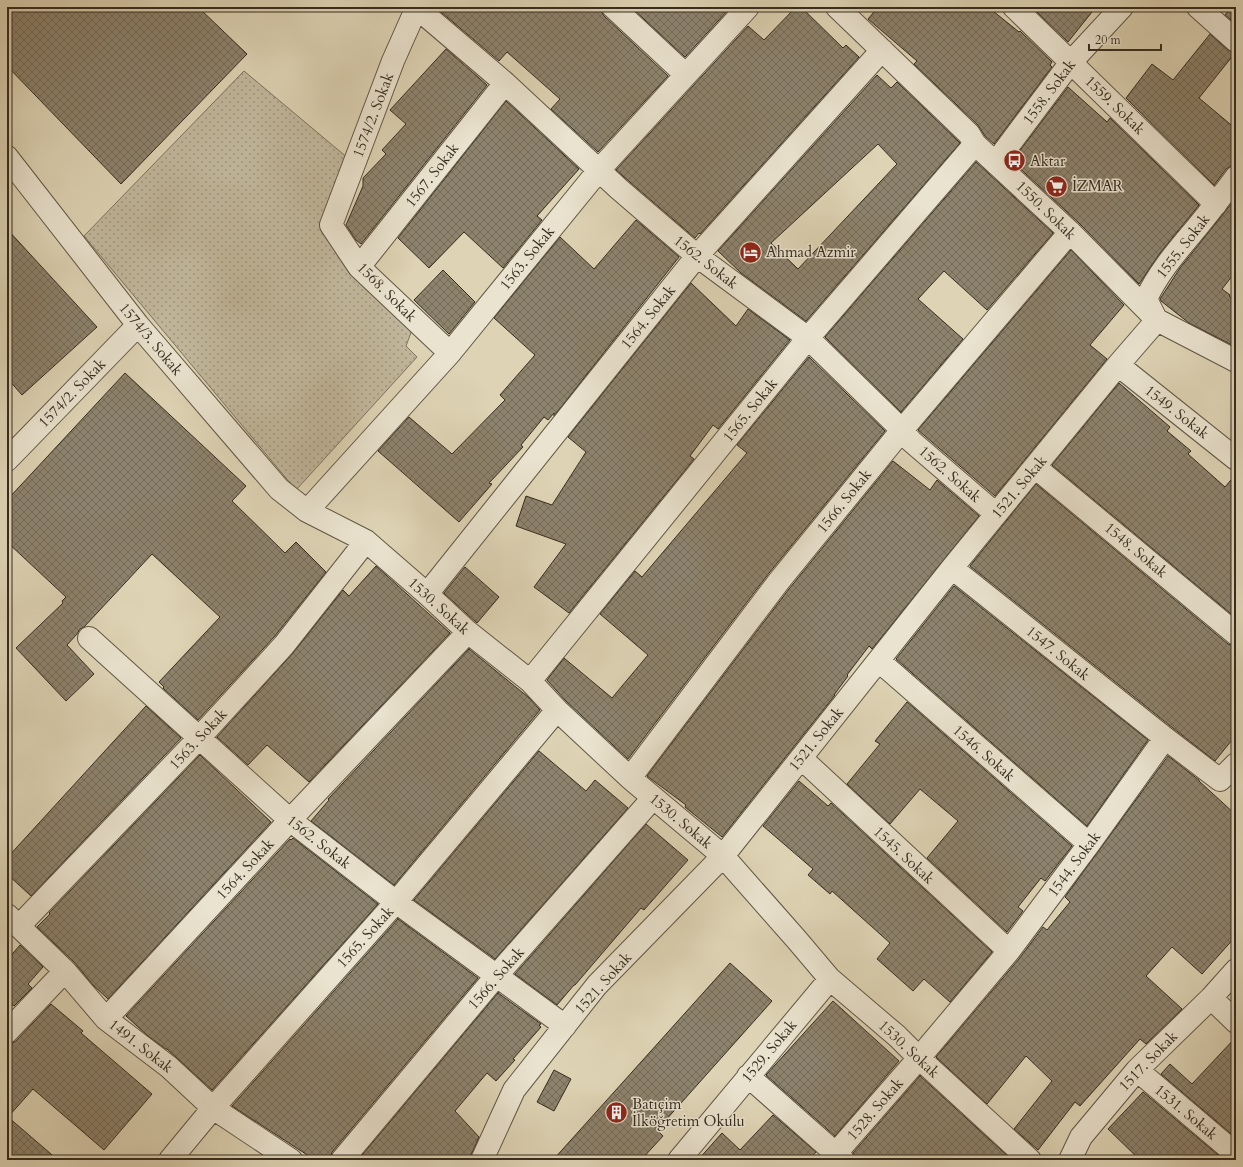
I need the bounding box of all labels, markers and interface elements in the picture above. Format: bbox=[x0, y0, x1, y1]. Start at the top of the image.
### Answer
scale bar bbox=[1089, 26, 1161, 52]
text: 20 m bbox=[1095, 32, 1122, 48]
street label: 1558. Sokak bbox=[1018, 55, 1080, 129]
street label: 1574/2. Sokak bbox=[348, 70, 398, 160]
street label: 1559. Sokak bbox=[1080, 71, 1150, 139]
street label: 1567. Sokak bbox=[400, 139, 464, 211]
bus stop icon: Aktar bbox=[1002, 148, 1028, 174]
place label: Aktar bbox=[1030, 151, 1066, 171]
supermarket icon: İZMAR bbox=[1044, 173, 1070, 199]
street label: 1550. Sokak bbox=[1011, 176, 1081, 244]
place label: İZMAR bbox=[1072, 176, 1124, 196]
street label: 1555. Sokak bbox=[1151, 210, 1215, 282]
street label: 1563. Sokak bbox=[495, 222, 559, 294]
street label: 1562. Sokak bbox=[670, 230, 742, 294]
hotel icon: Ahmad Azmir bbox=[738, 239, 764, 265]
place label: Ahmad Azmir bbox=[766, 242, 856, 262]
street label: 1568. Sokak bbox=[353, 258, 421, 326]
street label: 1564. Sokak bbox=[616, 281, 680, 353]
street label: 1574/3. Sokak bbox=[115, 298, 187, 380]
street label: 1574/2. Sokak bbox=[34, 354, 110, 432]
street label: 1565. Sokak bbox=[718, 374, 782, 446]
street label: 1549. Sokak bbox=[1141, 380, 1213, 444]
street label: 1562. Sokak bbox=[914, 441, 986, 507]
street label: 1521. Sokak bbox=[987, 451, 1051, 523]
street label: 1566. Sokak bbox=[812, 465, 876, 537]
street label: 1548. Sokak bbox=[1100, 518, 1172, 582]
street label: 1530. Sokak bbox=[404, 573, 474, 639]
street label: 1547. Sokak bbox=[1022, 621, 1094, 685]
street label: 1521. Sokak bbox=[784, 703, 848, 775]
street label: 1563. Sokak bbox=[165, 704, 231, 774]
street label: 1546. Sokak bbox=[948, 720, 1020, 786]
street label: 1530. Sokak bbox=[645, 789, 717, 853]
street label: 1562. Sokak bbox=[283, 810, 355, 874]
street label: 1545. Sokak bbox=[869, 822, 939, 888]
street label: 1544. Sokak bbox=[1043, 827, 1105, 901]
street label: 1564. Sokak bbox=[212, 834, 278, 904]
street label: 1565. Sokak bbox=[332, 902, 398, 972]
street label: 1566. Sokak bbox=[463, 942, 529, 1014]
street label: 1521. Sokak bbox=[570, 948, 636, 1018]
street label: 1491. Sokak bbox=[105, 1014, 177, 1078]
street label: 1529. Sokak bbox=[737, 1015, 801, 1087]
street label: 1530. Sokak bbox=[874, 1016, 944, 1082]
street label: 1517. Sokak bbox=[1114, 1026, 1182, 1096]
street label: 1528. Sokak bbox=[842, 1073, 908, 1145]
street label: 1531. Sokak bbox=[1150, 1080, 1222, 1144]
place label: Batıçim İlköğretim Okulu bbox=[632, 1094, 745, 1131]
building icon: Batıçim İlköğretim Okulu bbox=[604, 1100, 630, 1126]

